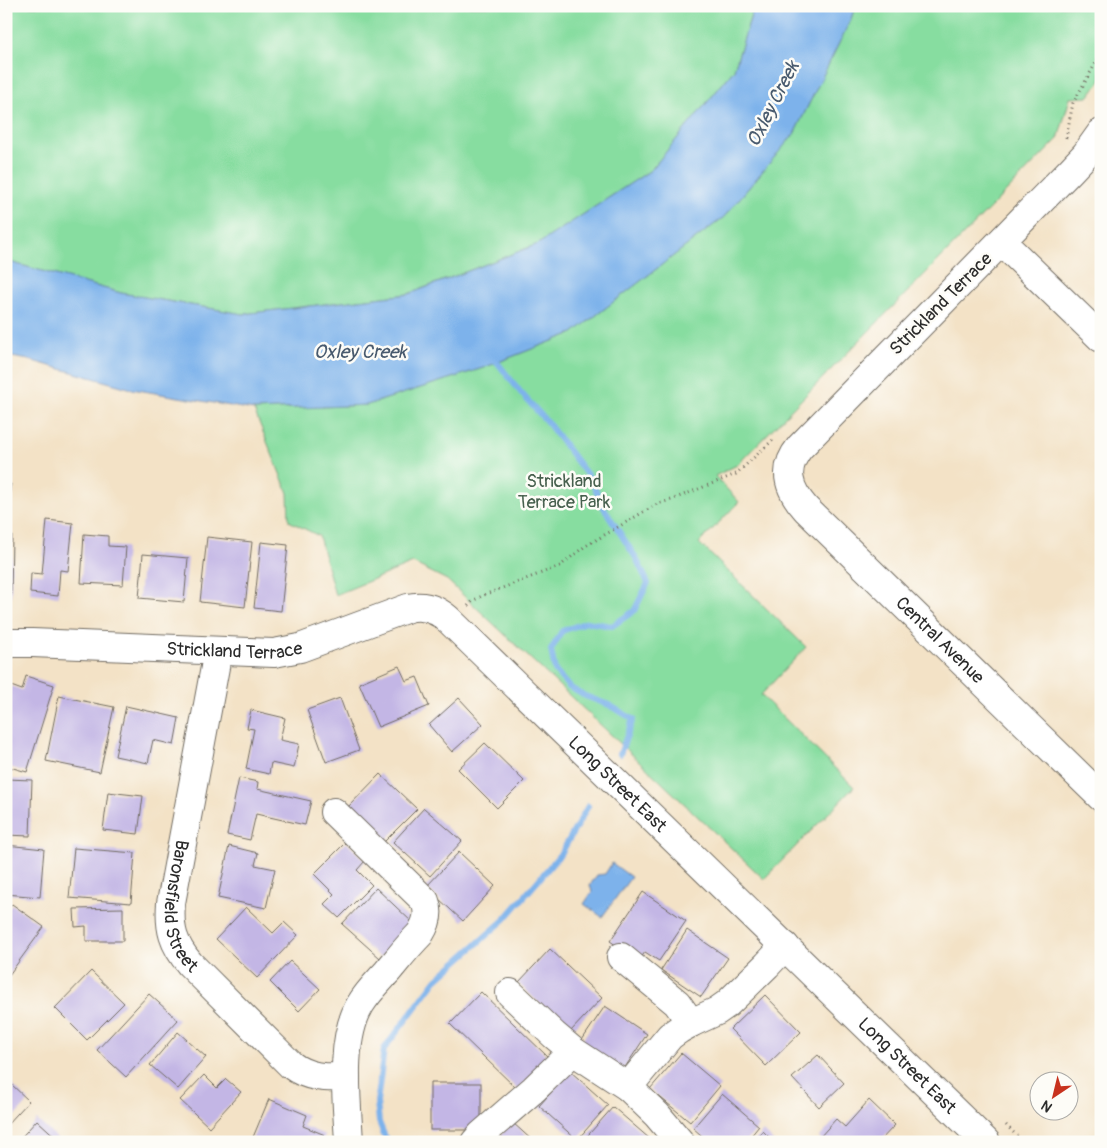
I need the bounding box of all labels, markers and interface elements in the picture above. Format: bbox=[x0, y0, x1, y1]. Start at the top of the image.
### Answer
water label: Oxley Creek bbox=[741, 56, 806, 151]
street label: Strickland Terrace bbox=[885, 248, 997, 360]
water label: Oxley Creek bbox=[314, 340, 408, 364]
park label: Strickland Terrace Park bbox=[518, 470, 611, 514]
street label: Central Avenue bbox=[891, 591, 989, 688]
street label: Strickland Terrace bbox=[166, 636, 304, 665]
street label: Long Street East bbox=[564, 731, 672, 838]
street label: Baronsfield Street bbox=[159, 838, 204, 978]
street label: Long Street East bbox=[853, 1012, 962, 1119]
north arrow bbox=[1030, 1070, 1080, 1120]
text: N bbox=[1038, 1097, 1056, 1116]

